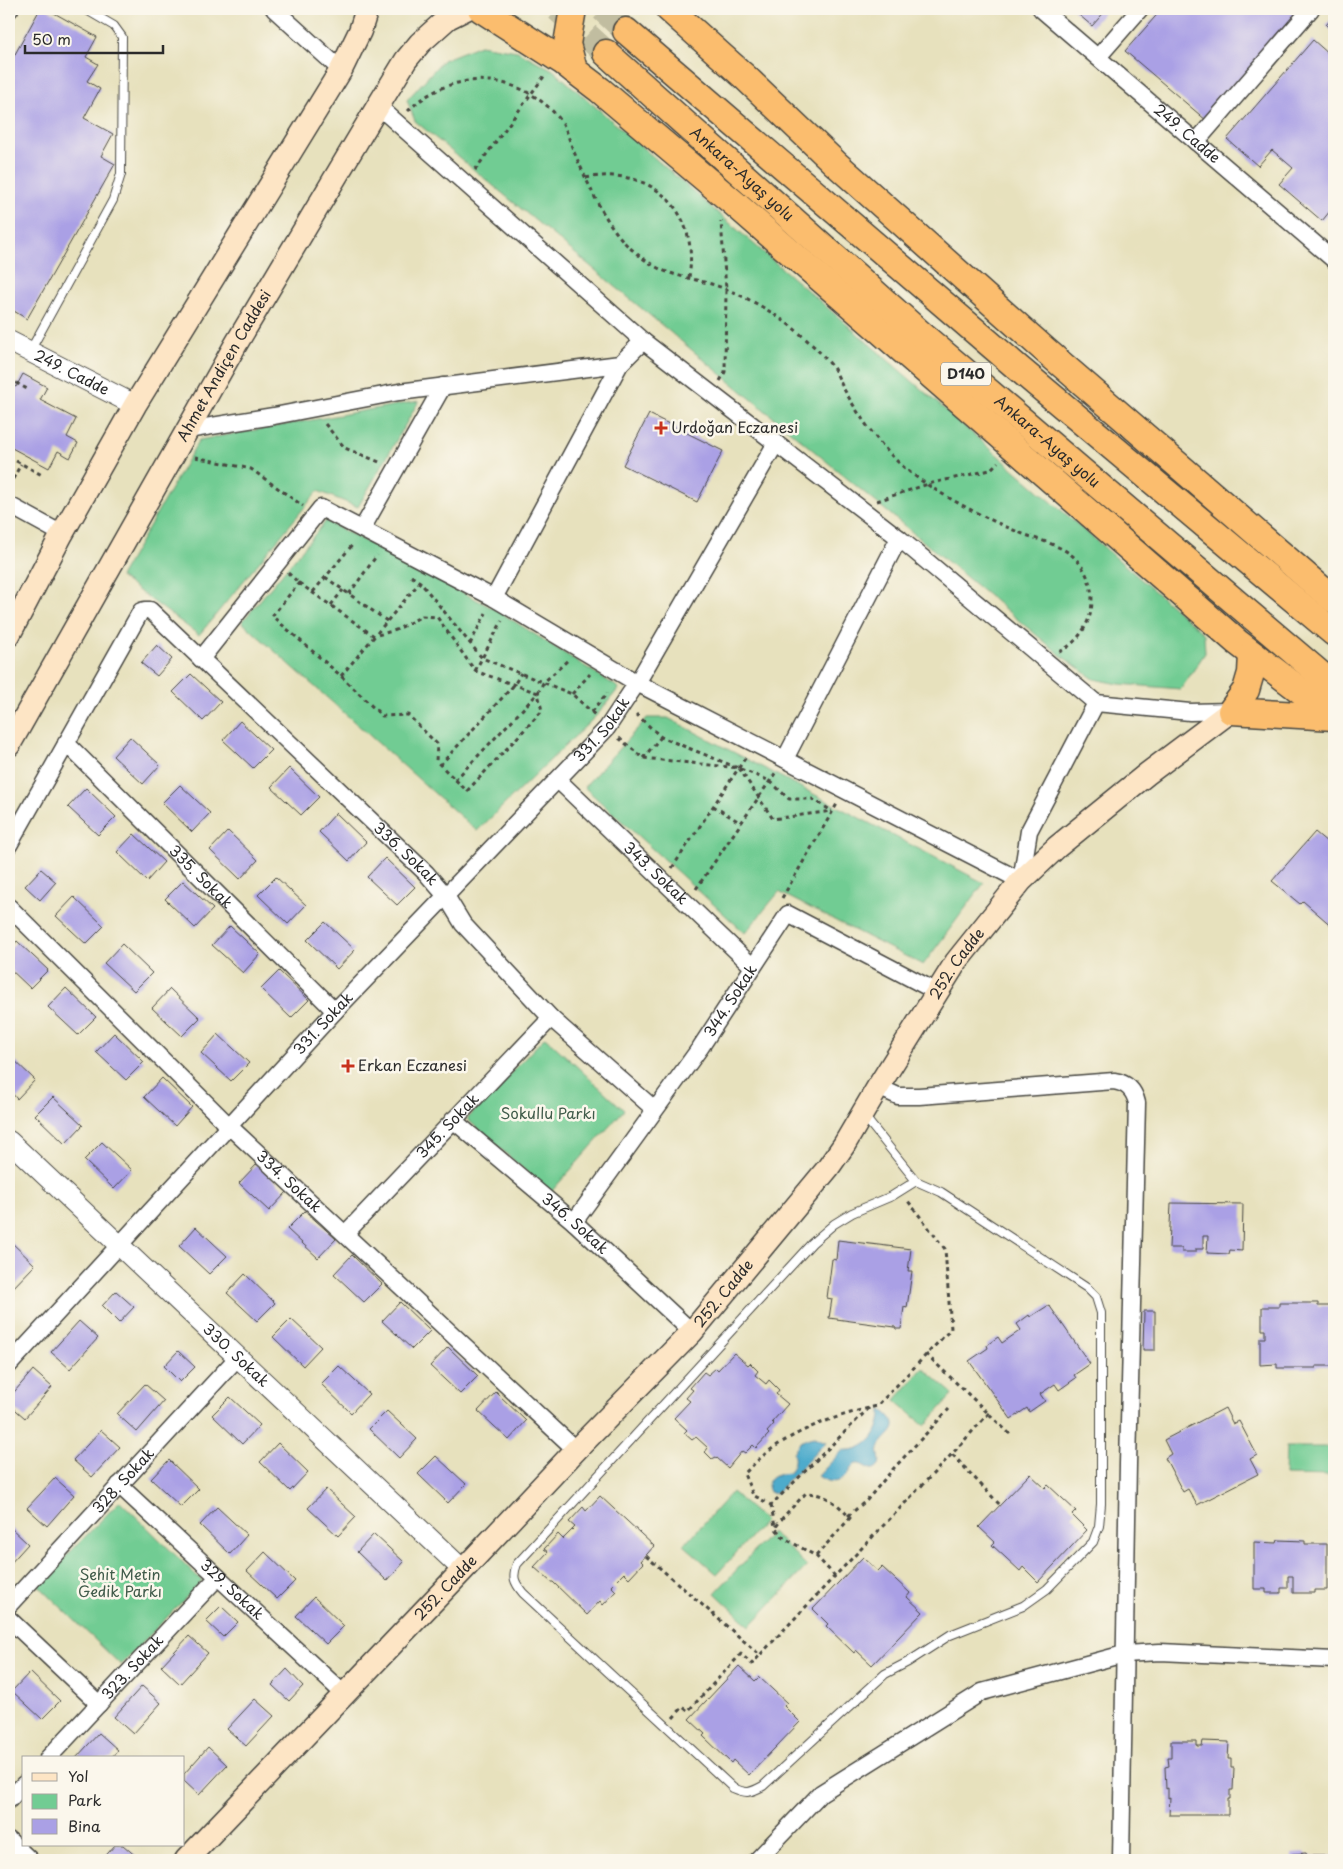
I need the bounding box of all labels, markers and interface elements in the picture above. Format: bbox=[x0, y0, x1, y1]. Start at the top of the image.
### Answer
scale bar bbox=[25, 22, 162, 54]
text: 50 m bbox=[32, 27, 71, 50]
street label: 249. Cadde bbox=[1149, 97, 1226, 168]
street label: Ankara-Ayaş yolu bbox=[686, 120, 800, 226]
street label: Ahmet Andiçen Caddesi bbox=[170, 285, 276, 445]
street label: 249. Cadde bbox=[30, 343, 114, 400]
road number: D140 bbox=[941, 362, 991, 386]
street label: Ankara-Ayaş yolu bbox=[990, 389, 1106, 492]
place label: Urdoğan Eczanesi bbox=[671, 415, 798, 438]
marker: Urdoğan Eczanesi bbox=[655, 422, 667, 434]
street label: 331. Sokak bbox=[567, 692, 635, 767]
street label: 336. Sokak bbox=[369, 816, 445, 890]
street label: 343. Sokak bbox=[619, 836, 694, 909]
street label: 335. Sokak bbox=[164, 839, 239, 914]
street label: 252. Cadde bbox=[923, 922, 989, 1003]
street label: 344. Sokak bbox=[697, 959, 762, 1041]
street label: 331. Sokak bbox=[287, 986, 358, 1059]
place label: Erkan Eczanesi bbox=[358, 1053, 467, 1076]
marker: Erkan Eczanesi bbox=[342, 1060, 354, 1072]
street label: 345. Sokak bbox=[410, 1087, 484, 1163]
park label: Sokullu Parkı bbox=[500, 1101, 596, 1124]
street label: 334. Sokak bbox=[251, 1144, 328, 1218]
street label: 346. Sokak bbox=[537, 1186, 615, 1259]
street label: 252. Cadde bbox=[687, 1254, 758, 1332]
street label: 330. Sokak bbox=[198, 1317, 276, 1392]
street label: 328. Sokak bbox=[86, 1442, 159, 1518]
street label: 252. Cadde bbox=[408, 1549, 482, 1625]
street label: 329. Sokak bbox=[196, 1553, 270, 1625]
park label: Şehit Metin Gedik Parkı bbox=[78, 1562, 162, 1602]
street label: 323. Sokak bbox=[95, 1629, 168, 1704]
legend bbox=[22, 1756, 185, 1846]
text: Yol bbox=[68, 1764, 89, 1787]
text: Park bbox=[68, 1788, 102, 1811]
text: Bina bbox=[68, 1814, 101, 1837]

